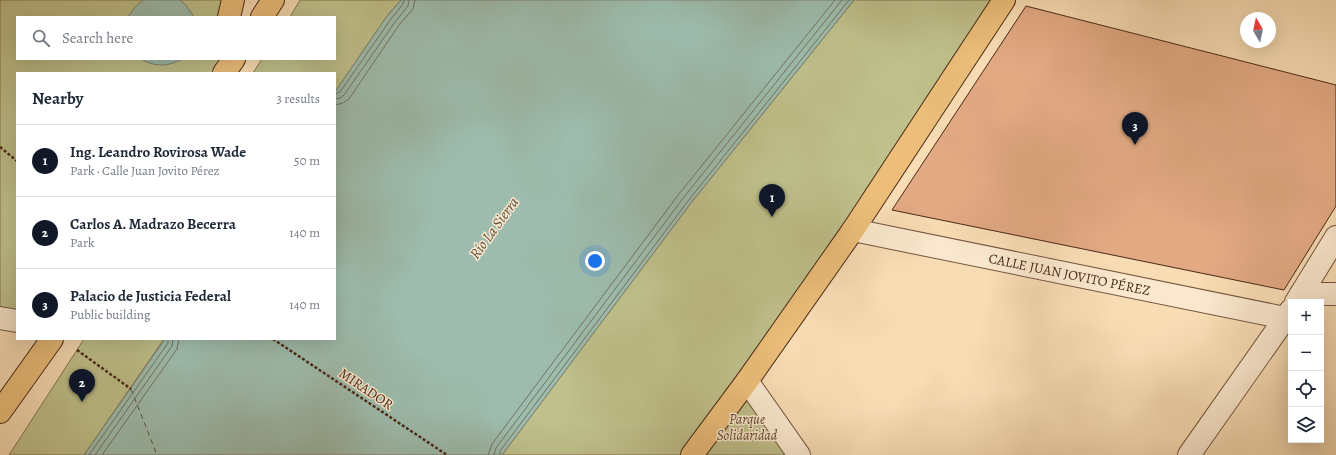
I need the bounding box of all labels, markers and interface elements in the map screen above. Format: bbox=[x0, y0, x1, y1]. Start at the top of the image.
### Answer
north arrow bbox=[1240, 12, 1276, 48]
search box bbox=[16, 16, 336, 60]
icon: search bbox=[30, 27, 52, 49]
text: Search here bbox=[62, 28, 133, 48]
text: Nearby bbox=[32, 87, 83, 110]
text: 3 results bbox=[276, 90, 320, 107]
pin: 3 bbox=[1122, 112, 1148, 145]
text: Ing. Leandro Rovirosa Wade bbox=[70, 142, 246, 162]
text: 1 bbox=[43, 152, 47, 169]
text: 50 m bbox=[294, 152, 320, 169]
text: Park · Calle Juan Jovito Pérez bbox=[70, 162, 220, 179]
pin: 1 bbox=[759, 184, 785, 217]
water label: Río La Sierra bbox=[465, 193, 523, 263]
text: Carlos A. Madrazo Becerra bbox=[70, 214, 236, 234]
text: 2 bbox=[42, 224, 48, 241]
text: 140 m bbox=[289, 224, 320, 241]
text: Park bbox=[70, 234, 94, 251]
street label: CALLE JUAN JOVITO PÉREZ bbox=[987, 248, 1152, 300]
your location bbox=[585, 251, 605, 271]
text: Palacio de Justicia Federal bbox=[70, 286, 231, 306]
text: 3 bbox=[42, 296, 48, 313]
text: 140 m bbox=[289, 296, 320, 313]
map controls bbox=[1288, 299, 1324, 443]
button: + bbox=[1288, 299, 1324, 335]
text: Public building bbox=[70, 306, 150, 323]
button: − bbox=[1288, 335, 1324, 371]
street label: MIRADOR bbox=[335, 364, 397, 414]
pin: 2 bbox=[69, 369, 95, 402]
button: locate bbox=[1288, 371, 1324, 407]
button: layers bbox=[1288, 407, 1324, 443]
park label: Parque Solidaridad bbox=[717, 410, 778, 445]

